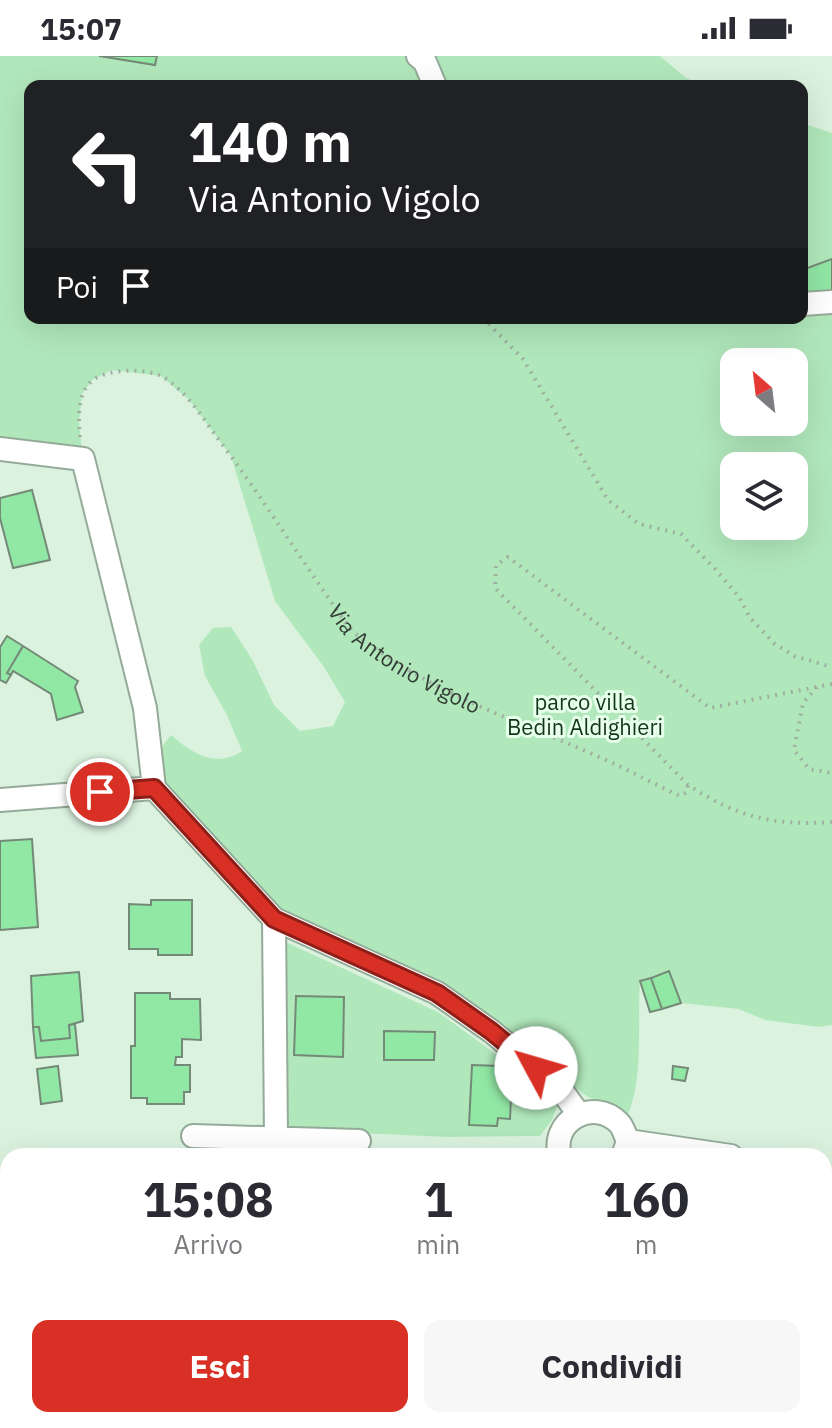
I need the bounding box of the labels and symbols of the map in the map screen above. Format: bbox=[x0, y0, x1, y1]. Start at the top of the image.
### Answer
north arrow bbox=[720, 348, 808, 436]
street label: Via Antonio Vigolo bbox=[322, 598, 485, 719]
park label: parco villa Bedin Aldighieri bbox=[507, 687, 663, 741]
pin bbox=[66, 758, 134, 826]
position arrow bbox=[494, 1026, 578, 1110]

